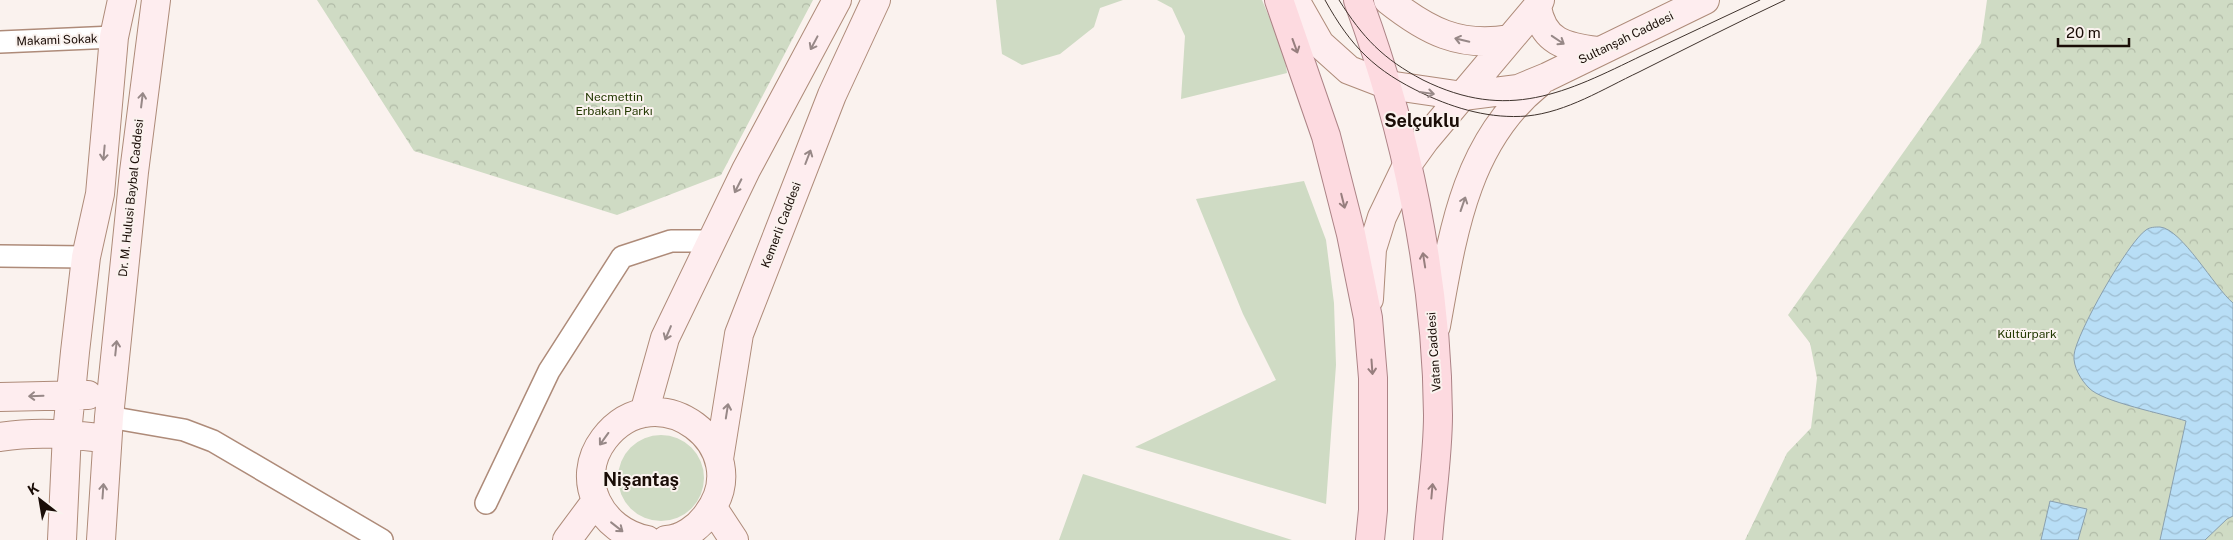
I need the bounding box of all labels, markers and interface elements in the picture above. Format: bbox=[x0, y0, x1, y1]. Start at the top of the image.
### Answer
street label: Sultanşah Caddesi bbox=[1576, 9, 1676, 67]
scale bar bbox=[2058, 15, 2129, 47]
text: 20 m bbox=[2066, 24, 2101, 41]
street label: Makami Sokak bbox=[16, 32, 98, 48]
one-way arrow bbox=[809, 35, 818, 50]
one-way arrow bbox=[1455, 35, 1471, 44]
one-way arrow bbox=[1550, 36, 1564, 46]
one-way arrow bbox=[1291, 38, 1300, 53]
one-way arrow bbox=[1419, 88, 1435, 98]
park label: Necmettin Erbakan Parkı bbox=[575, 90, 653, 118]
one-way arrow bbox=[137, 92, 147, 108]
district label: Selçuklu bbox=[1384, 110, 1460, 131]
street label: Dr. M. Hulusi Baybal Caddesi bbox=[116, 118, 146, 278]
one-way arrow bbox=[99, 144, 109, 160]
one-way arrow bbox=[804, 150, 813, 165]
one-way arrow bbox=[733, 179, 743, 194]
street label: Kemerli Caddesi bbox=[758, 180, 804, 270]
one-way arrow bbox=[1339, 193, 1348, 209]
one-way arrow bbox=[1458, 197, 1468, 213]
one-way arrow bbox=[1418, 252, 1428, 268]
street label: Vatan Caddesi bbox=[1424, 312, 1444, 392]
one-way arrow bbox=[662, 325, 672, 340]
park label: Kültürpark bbox=[1997, 327, 2057, 341]
one-way arrow bbox=[111, 341, 121, 357]
one-way arrow bbox=[1368, 358, 1377, 374]
one-way arrow bbox=[28, 391, 44, 400]
one-way arrow bbox=[722, 403, 732, 419]
one-way arrow bbox=[599, 432, 609, 446]
district label: Nişantaş bbox=[603, 469, 679, 490]
north arrow bbox=[15, 475, 65, 525]
text: K bbox=[25, 479, 42, 498]
one-way arrow bbox=[99, 484, 108, 500]
one-way arrow bbox=[1427, 484, 1437, 500]
one-way arrow bbox=[610, 521, 623, 532]

